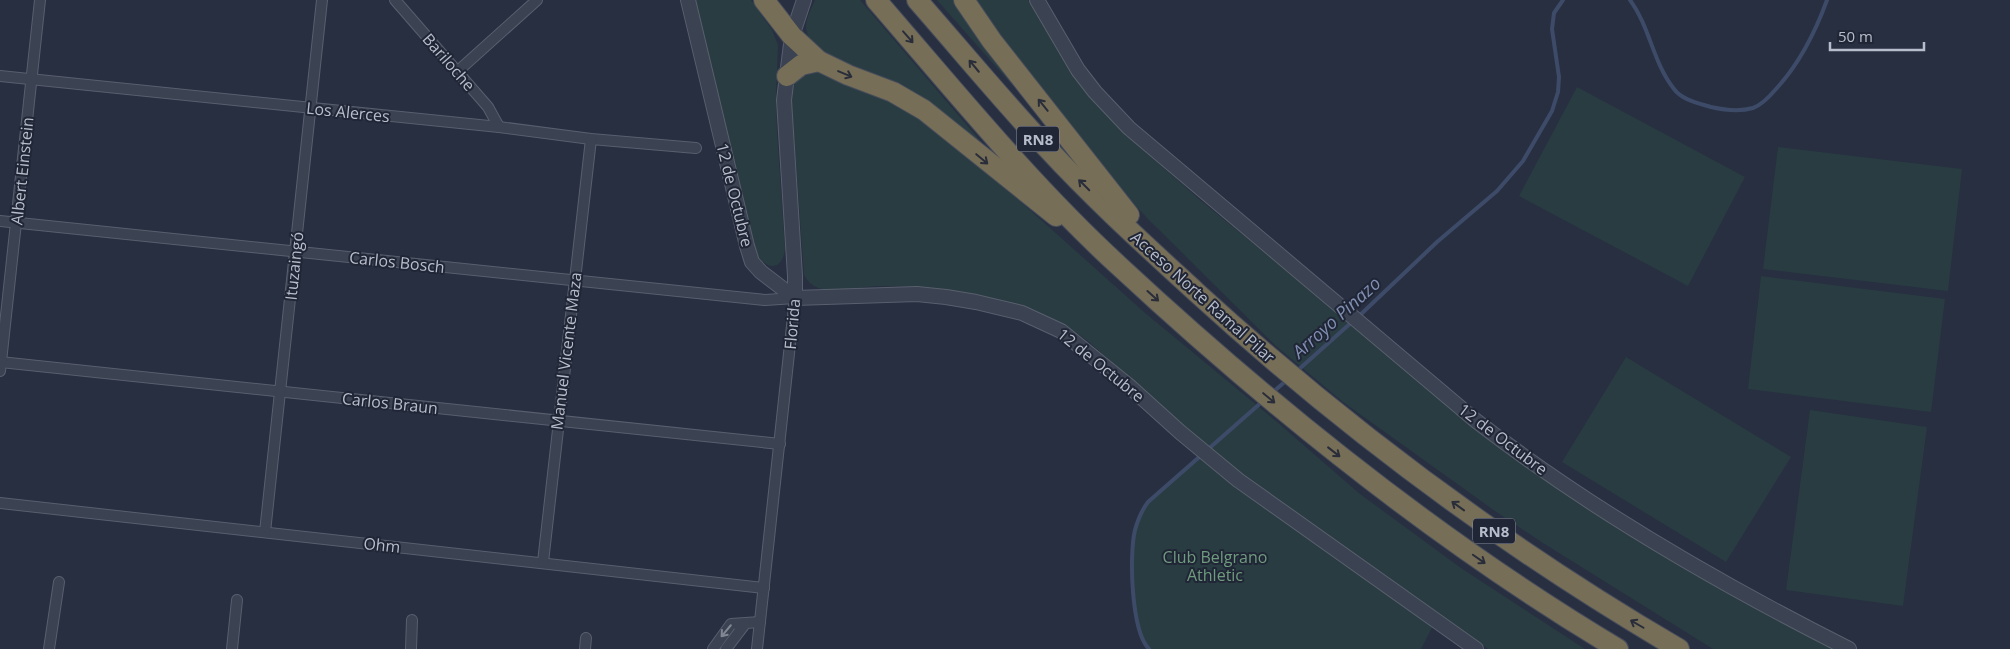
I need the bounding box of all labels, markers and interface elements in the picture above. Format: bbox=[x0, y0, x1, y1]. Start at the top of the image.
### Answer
scale bar bbox=[1830, 20, 1924, 52]
text: 50 m bbox=[1838, 26, 1873, 46]
street label: Bariloche bbox=[418, 28, 480, 96]
one-way arrow bbox=[902, 30, 914, 43]
one-way arrow bbox=[969, 59, 980, 72]
one-way arrow bbox=[837, 69, 852, 79]
street label: Los Alerces bbox=[305, 97, 391, 127]
one-way arrow bbox=[1038, 99, 1049, 112]
street label: Albert Einstein bbox=[5, 116, 39, 226]
road number: RN8 bbox=[1017, 126, 1059, 152]
street label: 12 de Octubre bbox=[711, 141, 759, 249]
one-way arrow bbox=[975, 153, 988, 164]
one-way arrow bbox=[1079, 180, 1091, 192]
street label: Acceso Norte Ramal Pilar bbox=[1126, 226, 1280, 368]
street label: Ituzaingó bbox=[279, 231, 309, 301]
street label: Carlos Bosch bbox=[348, 246, 446, 278]
street label: Manuel Vicente Maza bbox=[545, 271, 587, 431]
water label: Arroyo Pinazo bbox=[1285, 271, 1385, 364]
one-way arrow bbox=[1147, 290, 1160, 302]
street label: Florida bbox=[779, 298, 805, 350]
street label: 12 de Octubre bbox=[1053, 323, 1149, 407]
street label: Carlos Braun bbox=[341, 387, 439, 419]
one-way arrow bbox=[1262, 392, 1275, 404]
street label: 12 de Octubre bbox=[1454, 398, 1552, 480]
one-way arrow bbox=[1328, 446, 1341, 457]
one-way arrow bbox=[1451, 501, 1465, 511]
road number: RN8 bbox=[1473, 518, 1515, 544]
street label: Ohm bbox=[362, 532, 402, 558]
park label: Club Belgrano Athletic bbox=[1163, 546, 1267, 586]
one-way arrow bbox=[1472, 554, 1486, 564]
one-way arrow bbox=[1631, 619, 1645, 629]
one-way arrow bbox=[720, 624, 731, 637]

